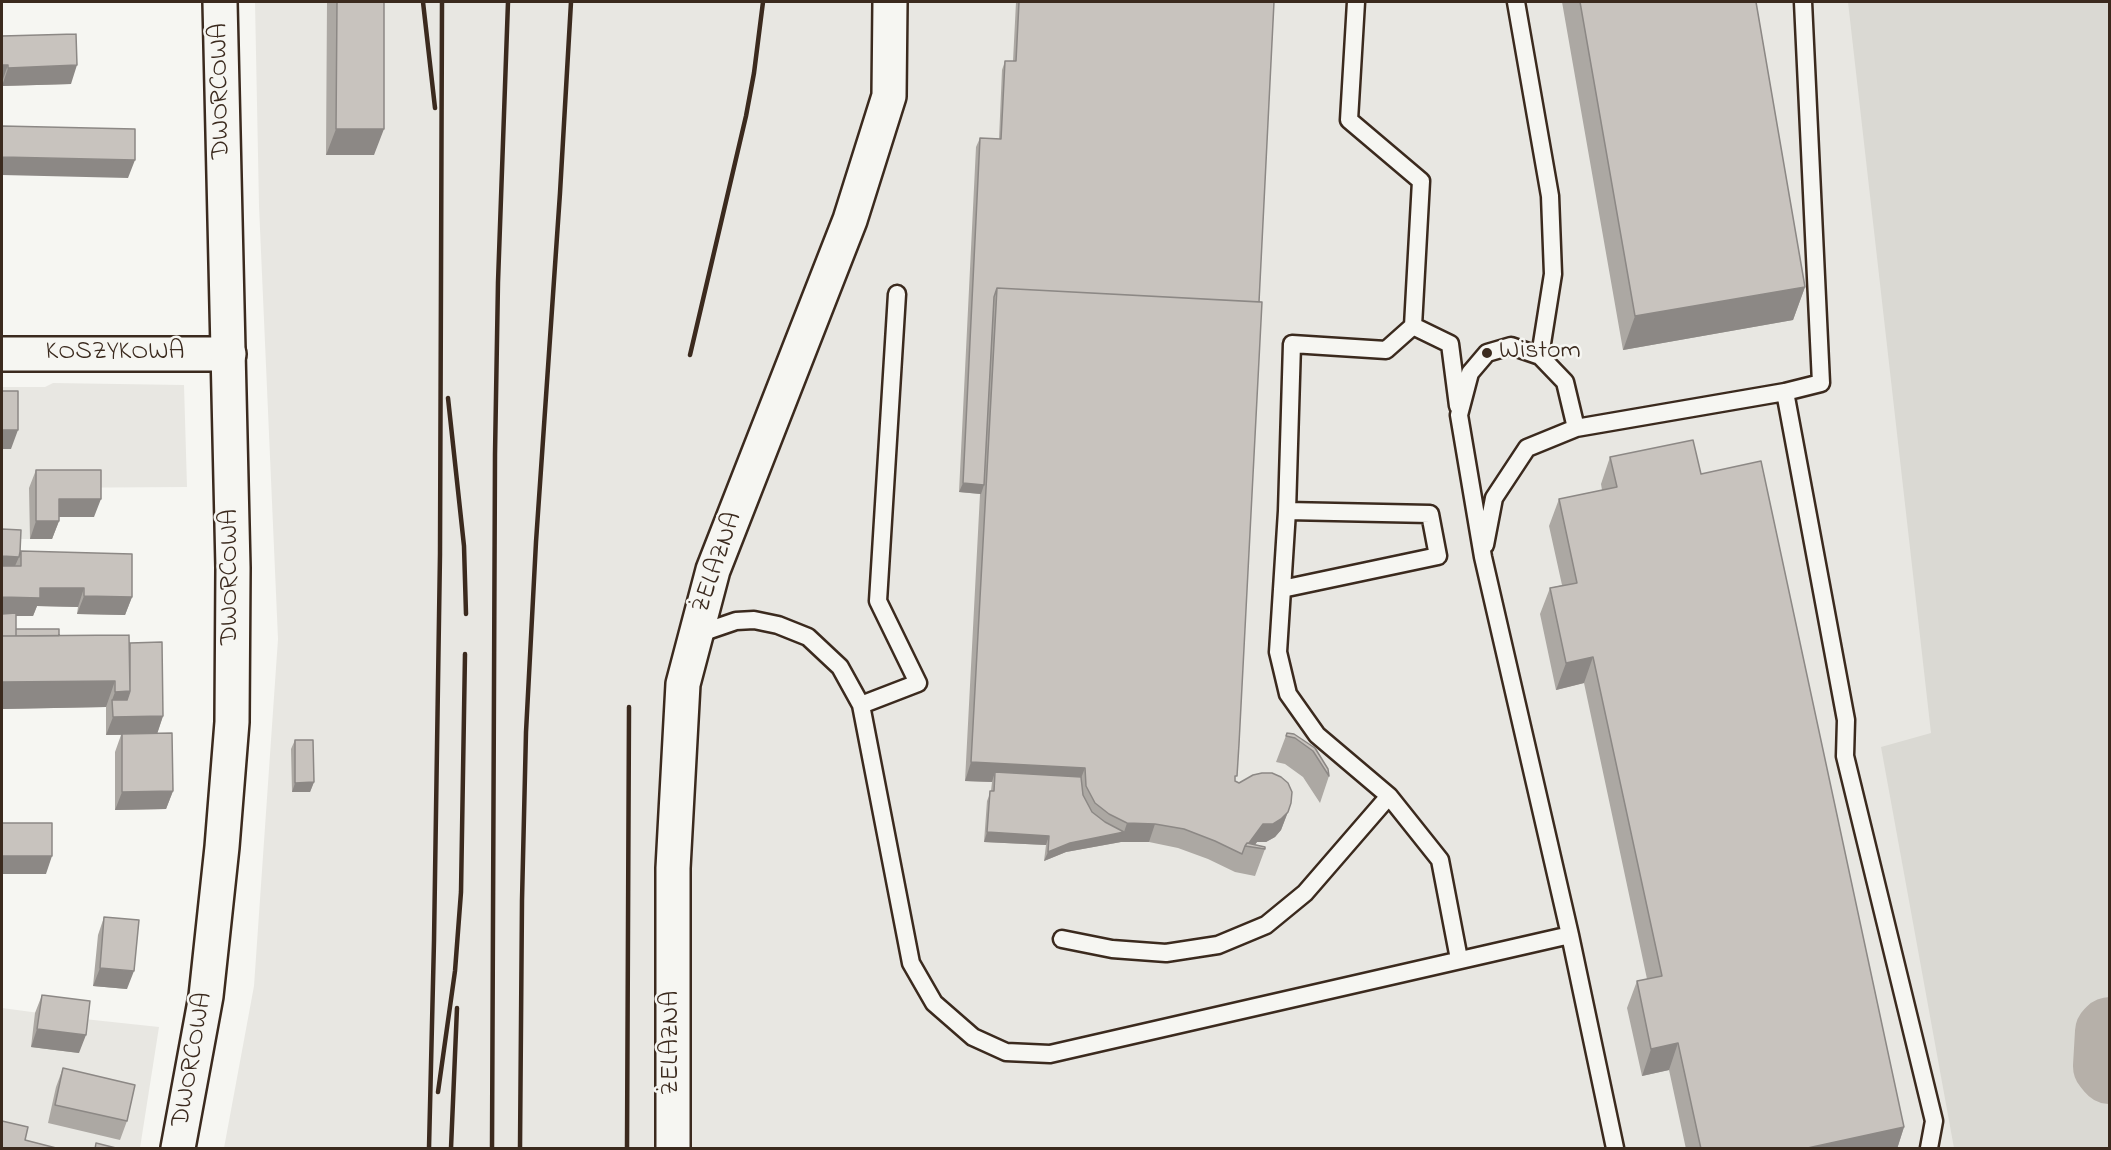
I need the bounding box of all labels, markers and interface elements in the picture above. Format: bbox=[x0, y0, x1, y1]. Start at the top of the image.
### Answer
street label: DWORCOWA bbox=[205, 23, 239, 159]
place label: Wistom bbox=[1499, 337, 1581, 369]
street label: KOSZYKOWA bbox=[46, 338, 184, 370]
marker: Wistom bbox=[1480, 346, 1494, 360]
street label: DWORCOWA bbox=[216, 509, 248, 645]
street label: ŻELAZNA bbox=[687, 509, 751, 617]
street label: DWORCOWA bbox=[167, 990, 221, 1130]
street label: ŻELAZNA bbox=[657, 991, 689, 1095]

